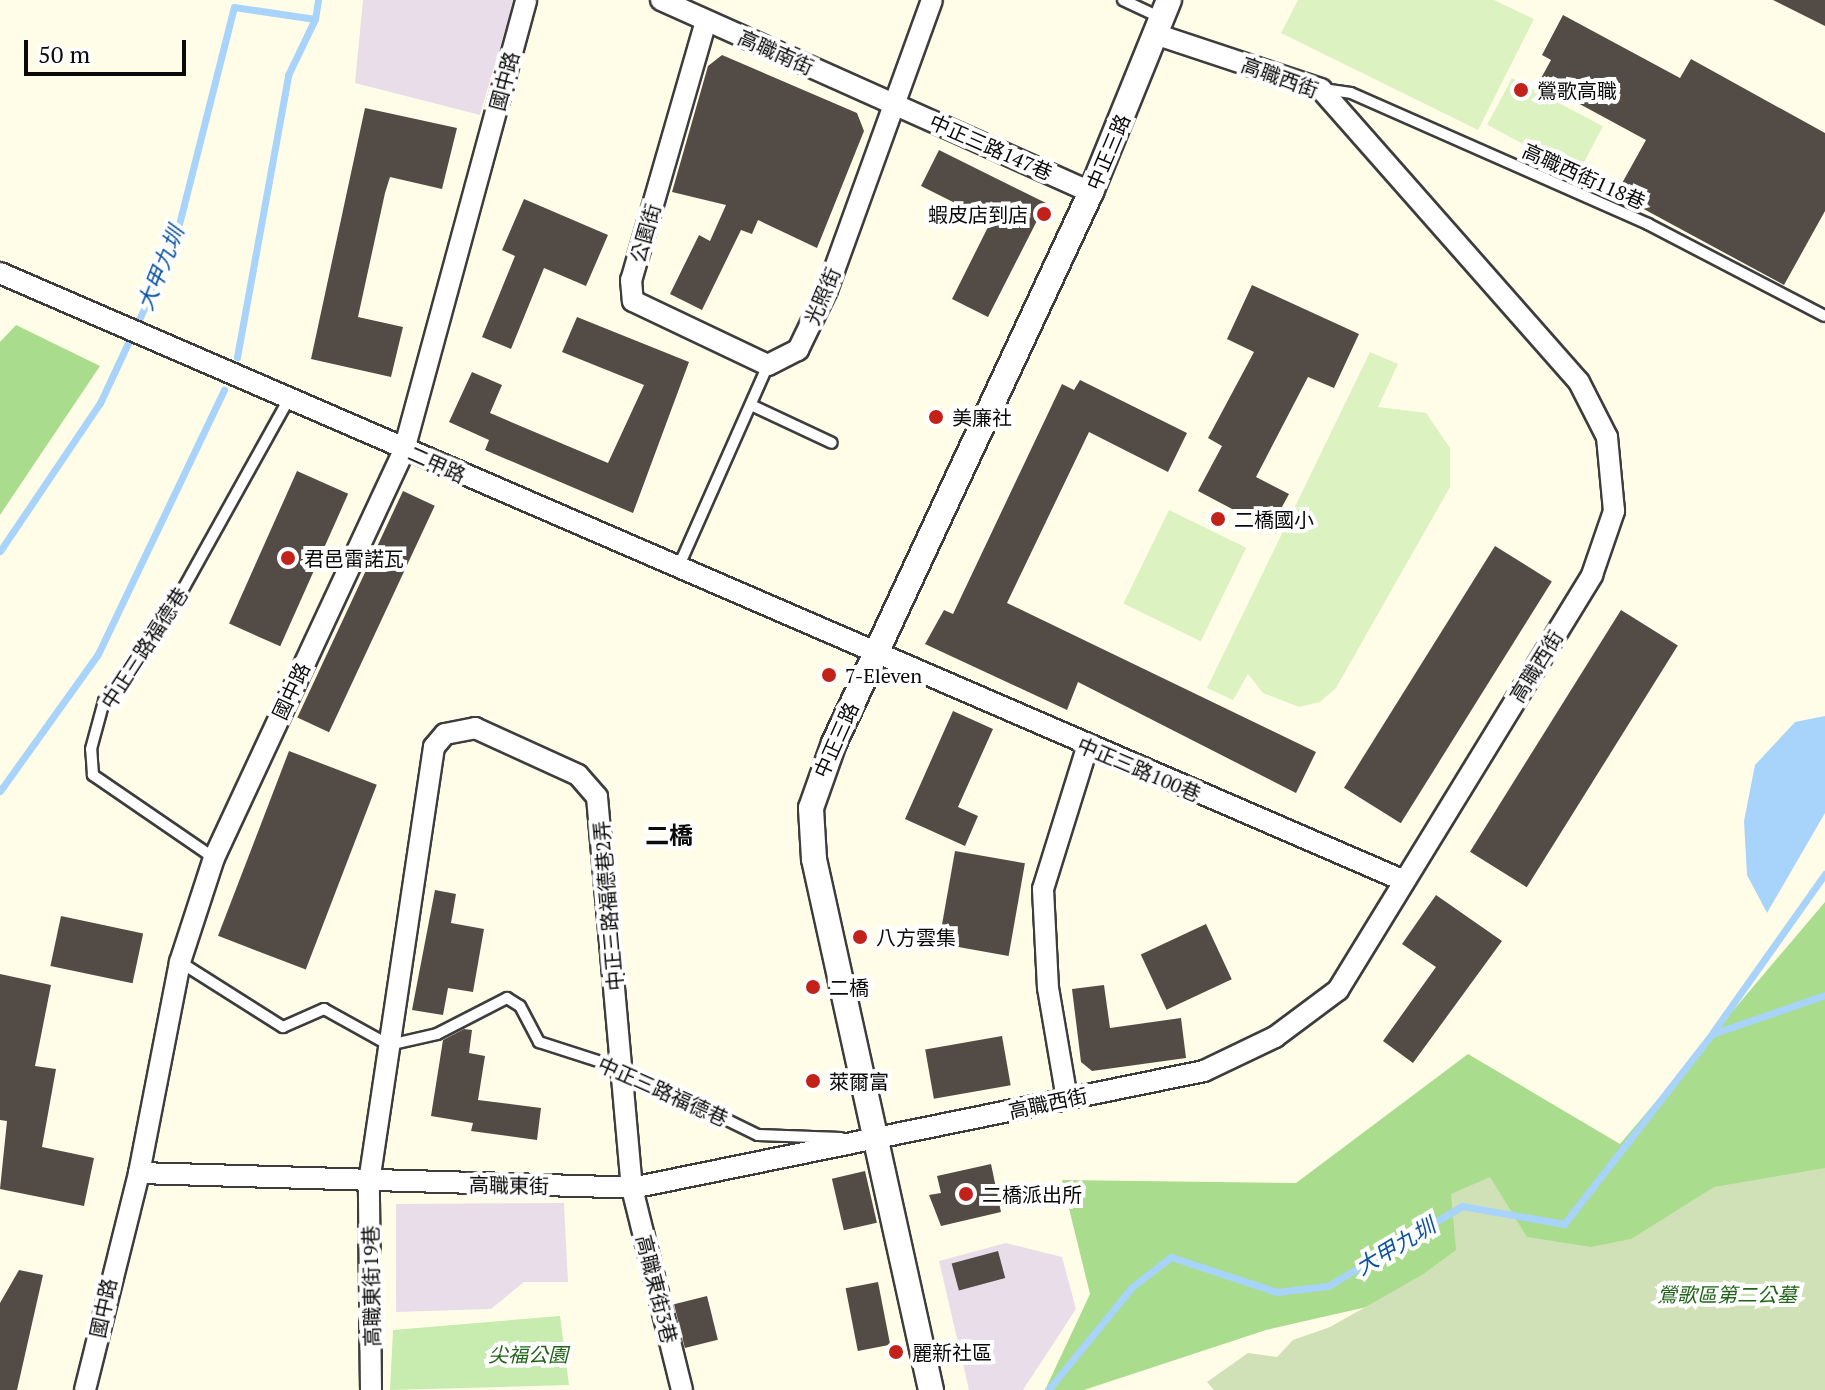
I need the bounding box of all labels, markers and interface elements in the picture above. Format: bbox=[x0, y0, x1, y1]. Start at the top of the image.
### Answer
scale bar bbox=[28, 24, 190, 74]
street label: 高職南街 bbox=[735, 25, 817, 79]
text: 50 m bbox=[38, 38, 90, 70]
street label: 國中路 bbox=[485, 49, 523, 113]
street label: 高職西街 bbox=[1238, 52, 1322, 102]
place label: 鶯歌高職 bbox=[1537, 78, 1617, 102]
marker: 鶯歌高職 bbox=[1512, 81, 1530, 99]
street label: 中正三路147巷 bbox=[926, 109, 1056, 185]
street label: 中正三路 bbox=[1081, 110, 1135, 194]
street label: 高職西街118巷 bbox=[1519, 138, 1649, 214]
street label: 公園街 bbox=[625, 201, 665, 265]
place label: 蝦皮店到店 bbox=[928, 202, 1028, 226]
marker: 蝦皮店到店 bbox=[1035, 205, 1053, 223]
water label: 大甲九圳 bbox=[131, 222, 189, 314]
street label: 光照街 bbox=[799, 264, 845, 328]
place label: 美廉社 bbox=[952, 405, 1012, 429]
marker: 美廉社 bbox=[927, 408, 945, 426]
street label: 二甲路 bbox=[405, 441, 469, 487]
place label: 二橋國小 bbox=[1234, 507, 1314, 531]
marker: 二橋國小 bbox=[1209, 510, 1227, 528]
place label: 君邑雷諾瓦 bbox=[304, 546, 404, 570]
marker: 君邑雷諾瓦 bbox=[279, 549, 297, 567]
street label: 中正三路福德巷 bbox=[96, 583, 192, 713]
street label: 高職西街 bbox=[1505, 626, 1567, 706]
street label: 國中路 bbox=[267, 659, 315, 723]
place label: 7-Eleven bbox=[845, 663, 922, 687]
marker: 7-Eleven bbox=[820, 666, 838, 684]
street label: 中正三路 bbox=[809, 699, 863, 781]
street label: 中正三路100巷 bbox=[1074, 732, 1204, 806]
street label: 中正三路福德巷2弄 bbox=[589, 820, 627, 992]
district label: 二橋 bbox=[645, 822, 693, 850]
place label: 八方雲集 bbox=[876, 925, 956, 949]
marker: 八方雲集 bbox=[851, 928, 869, 946]
place label: 二橋 bbox=[829, 975, 869, 999]
marker: 二橋 bbox=[804, 978, 822, 996]
street label: 中正三路福德巷 bbox=[594, 1052, 732, 1130]
place label: 萊爾富 bbox=[829, 1069, 889, 1093]
marker: 萊爾富 bbox=[804, 1072, 822, 1090]
street label: 高職西街 bbox=[1006, 1083, 1090, 1123]
street label: 高職東街 bbox=[469, 1172, 549, 1198]
place label: 二橋派出所 bbox=[982, 1182, 1082, 1206]
marker: 二橋派出所 bbox=[957, 1185, 975, 1203]
water label: 大甲九圳 bbox=[1350, 1212, 1440, 1280]
street label: 高職東街19巷 bbox=[358, 1225, 384, 1347]
street label: 高職東街3巷 bbox=[632, 1232, 682, 1346]
street label: 國中路 bbox=[85, 1276, 121, 1340]
park label: 鶯歌區第二公墓 bbox=[1657, 1282, 1797, 1306]
place label: 麗新社區 bbox=[912, 1340, 992, 1364]
park label: 尖福公園 bbox=[488, 1342, 568, 1366]
marker: 麗新社區 bbox=[887, 1343, 905, 1361]

